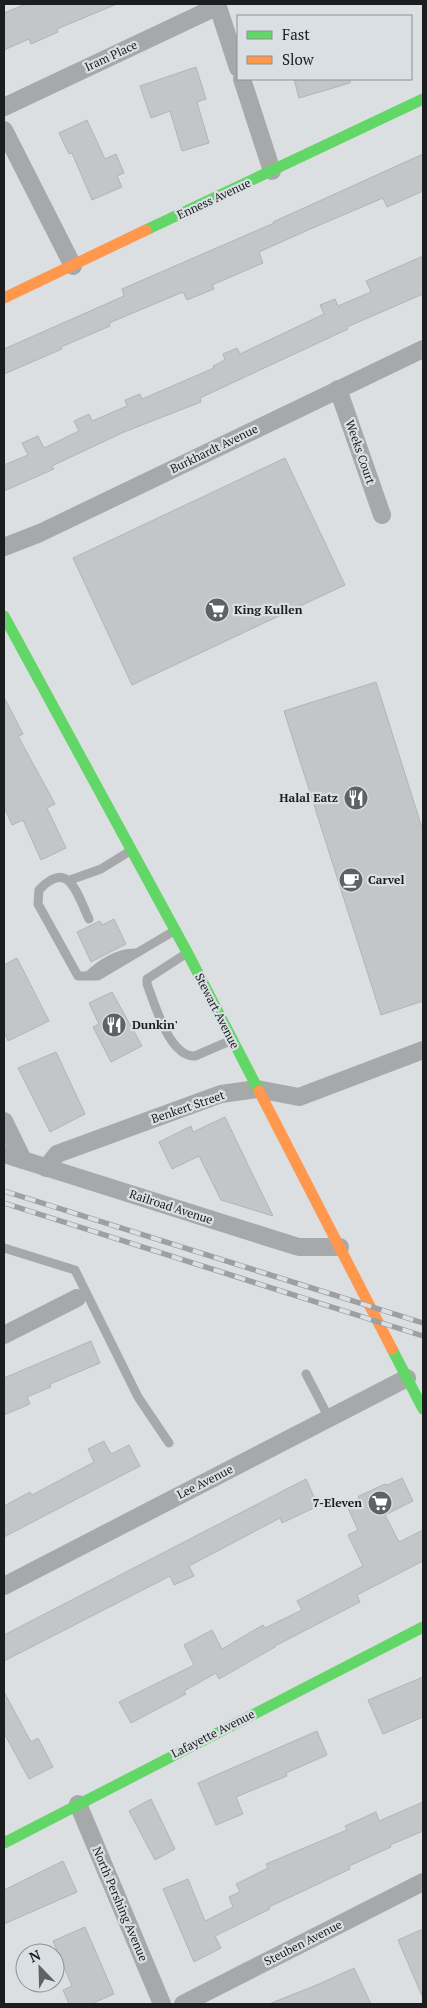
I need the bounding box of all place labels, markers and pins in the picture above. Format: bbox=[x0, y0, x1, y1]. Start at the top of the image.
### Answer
supermarket icon: King Kullen bbox=[204, 597, 230, 623]
place label: King Kullen bbox=[234, 602, 303, 617]
restaurant icon: Halal Eatz bbox=[343, 785, 369, 811]
place label: Halal Eatz bbox=[279, 790, 338, 805]
cafe icon: Carvel bbox=[338, 867, 364, 893]
place label: Carvel bbox=[368, 872, 405, 887]
restaurant icon: Dunkin' bbox=[101, 1012, 127, 1038]
place label: Dunkin' bbox=[132, 1017, 178, 1032]
supermarket icon: 7-Eleven bbox=[367, 1490, 393, 1516]
place label: 7-Eleven bbox=[313, 1495, 362, 1510]

